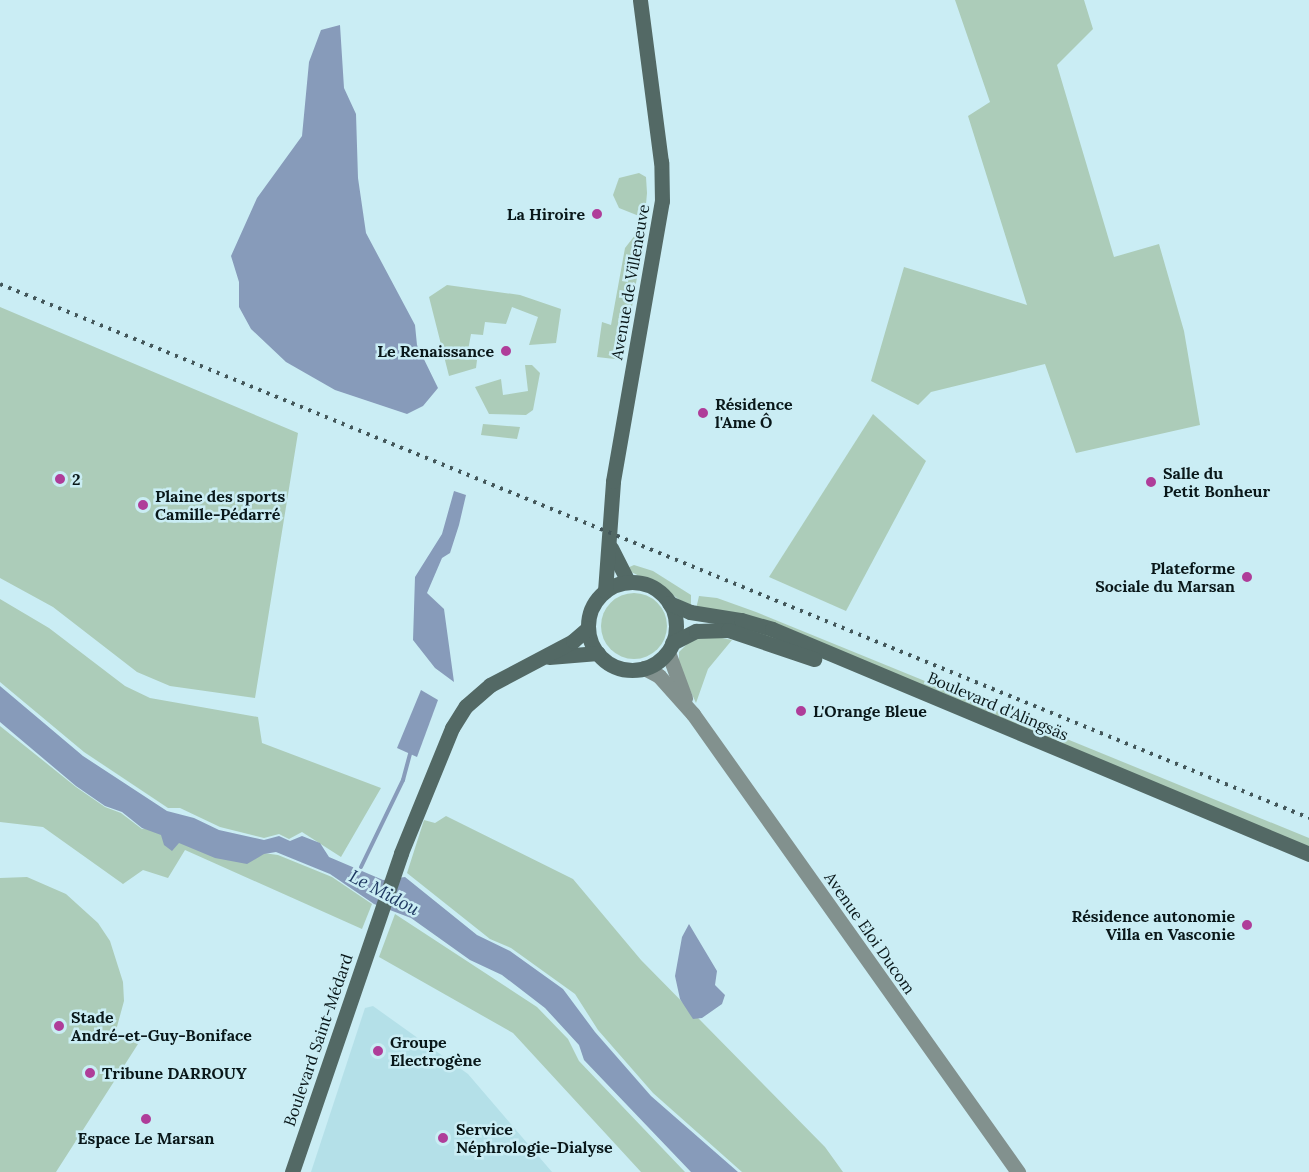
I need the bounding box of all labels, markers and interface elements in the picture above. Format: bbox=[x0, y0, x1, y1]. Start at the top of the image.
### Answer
street label: Avenue de Villeneuve bbox=[607, 203, 653, 361]
place label: La Hiroire bbox=[507, 204, 585, 224]
marker: La Hiroire bbox=[590, 207, 604, 221]
place label: Le Renaissance bbox=[377, 341, 494, 361]
marker: Le Renaissance bbox=[499, 344, 513, 358]
place label: Résidence l'Ame Ô bbox=[715, 394, 793, 432]
marker: Résidence l'Ame Ô bbox=[696, 406, 710, 420]
place label: Salle du Petit Bonheur bbox=[1163, 463, 1270, 501]
place label: 2 bbox=[72, 469, 81, 489]
marker: 2 bbox=[53, 472, 67, 486]
marker: Salle du Petit Bonheur bbox=[1144, 475, 1158, 489]
place label: Plaine des sports Camille-Pédarré bbox=[155, 486, 285, 524]
marker: Plaine des sports Camille-Pédarré bbox=[136, 498, 150, 512]
place label: Plateforme Sociale du Marsan bbox=[1095, 558, 1235, 596]
marker: Plateforme Sociale du Marsan bbox=[1240, 570, 1254, 584]
street label: Boulevard d'Alingsäs bbox=[925, 668, 1071, 744]
place label: L'Orange Bleue bbox=[813, 701, 927, 721]
marker: L'Orange Bleue bbox=[794, 704, 808, 718]
water label: Le Midou bbox=[345, 866, 423, 920]
street label: Avenue Eloi Ducom bbox=[821, 868, 919, 998]
place label: Résidence autonomie Villa en Vasconie bbox=[1071, 906, 1235, 944]
marker: Résidence autonomie Villa en Vasconie bbox=[1240, 918, 1254, 932]
street label: Boulevard Saint-Médard bbox=[279, 951, 357, 1129]
place label: Stade André-et-Guy-Boniface bbox=[71, 1007, 252, 1045]
marker: Stade André-et-Guy-Boniface bbox=[52, 1019, 66, 1033]
place label: Groupe Electrogène bbox=[390, 1032, 481, 1070]
marker: Groupe Electrogène bbox=[371, 1044, 385, 1058]
place label: Tribune DARROUY bbox=[102, 1063, 247, 1083]
marker: Tribune DARROUY bbox=[83, 1066, 97, 1080]
marker: Espace Le Marsan bbox=[139, 1112, 153, 1126]
place label: Service Néphrologie-Dialyse bbox=[456, 1119, 613, 1157]
place label: Espace Le Marsan bbox=[77, 1128, 215, 1148]
marker: Service Néphrologie-Dialyse bbox=[434, 1129, 452, 1147]

